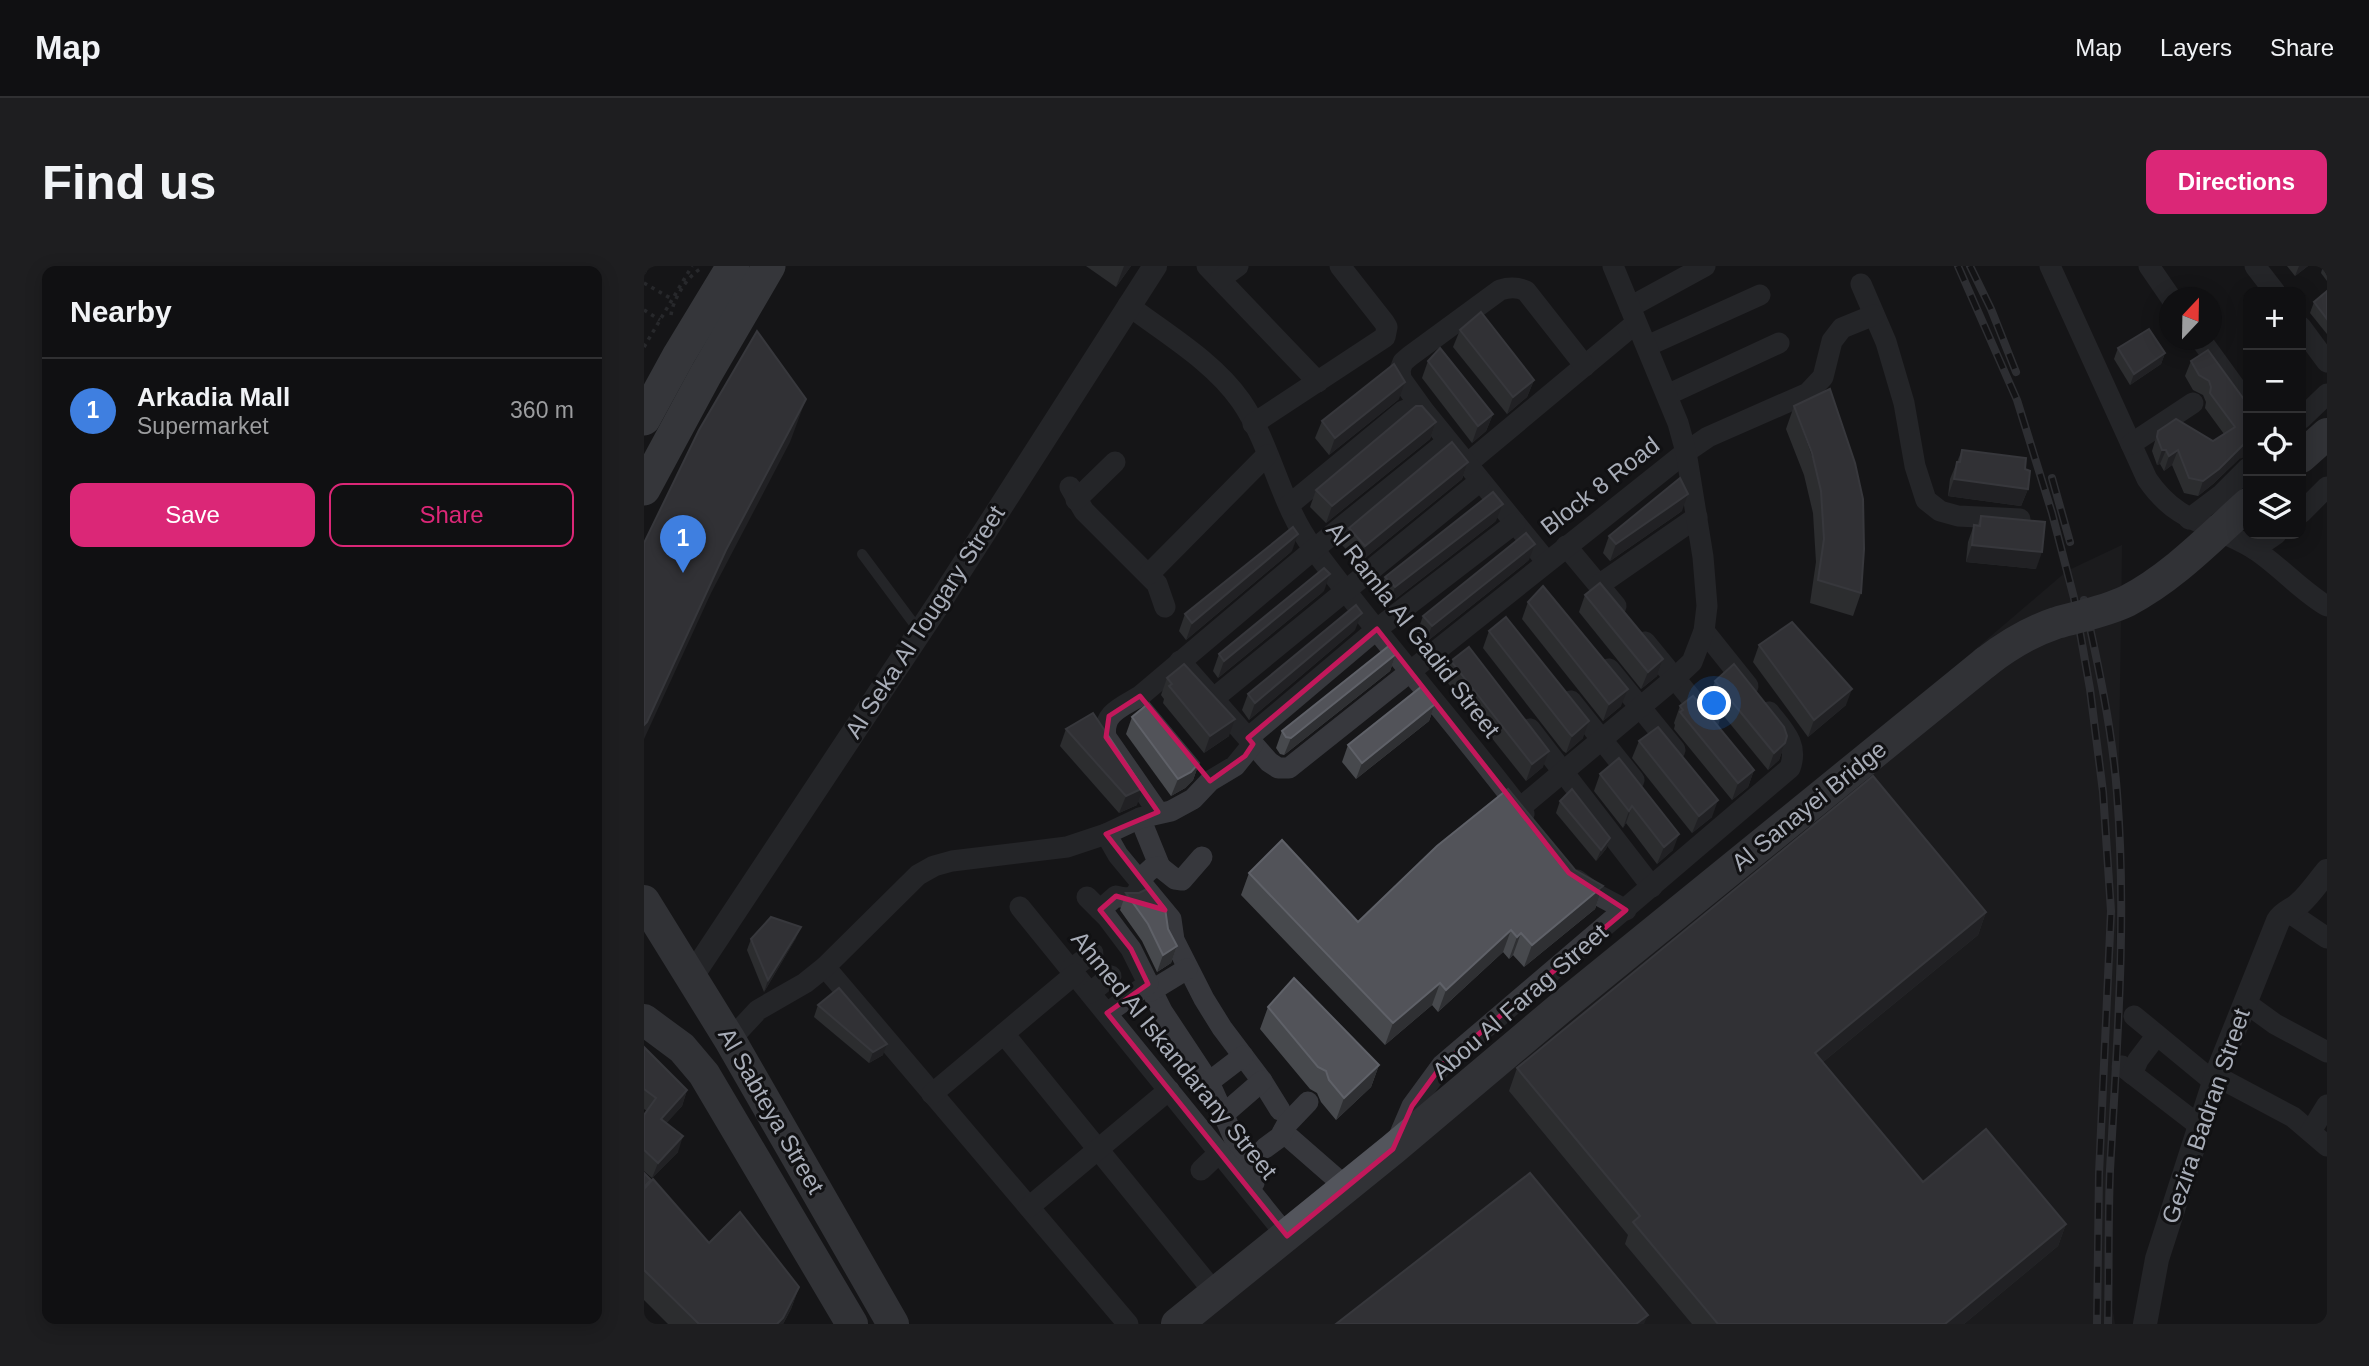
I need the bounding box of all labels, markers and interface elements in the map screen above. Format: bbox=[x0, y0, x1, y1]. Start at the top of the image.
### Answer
text: Map bbox=[35, 29, 101, 66]
text: Map bbox=[2075, 34, 2122, 61]
text: Layers bbox=[2160, 34, 2232, 61]
text: Share bbox=[2270, 34, 2334, 61]
button: Directions bbox=[2146, 150, 2327, 214]
text: Find us bbox=[42, 155, 216, 209]
north arrow bbox=[2159, 287, 2222, 350]
map controls bbox=[2243, 287, 2306, 539]
button: + bbox=[2243, 287, 2306, 350]
text: Nearby bbox=[70, 295, 172, 328]
button: − bbox=[2243, 350, 2306, 413]
text: Arkadia Mall bbox=[137, 382, 290, 412]
text: 1 bbox=[87, 397, 99, 423]
text: 360 m bbox=[510, 397, 574, 423]
text: Supermarket bbox=[137, 413, 269, 439]
button: locate bbox=[2243, 413, 2306, 476]
street label: Block 8 Road bbox=[1535, 431, 1664, 540]
button: layers bbox=[2243, 476, 2306, 539]
button: Save bbox=[70, 483, 315, 547]
button: Share bbox=[329, 483, 574, 547]
street label: Al Seka Al Tougary Street bbox=[839, 500, 1010, 743]
pin: 1 bbox=[660, 515, 706, 573]
street label: Al Ramla Al Gadid Street bbox=[1321, 517, 1506, 743]
your location bbox=[1697, 686, 1731, 720]
street label: Al Sanayei Bridge bbox=[1726, 735, 1891, 876]
street label: Abou Al Farag Street bbox=[1427, 918, 1613, 1085]
street label: Ahmed Al Iskandarany Street bbox=[1066, 925, 1283, 1184]
street label: Gezira Badran Street bbox=[2156, 1005, 2255, 1227]
street label: Al Sabteya Street bbox=[713, 1023, 830, 1199]

